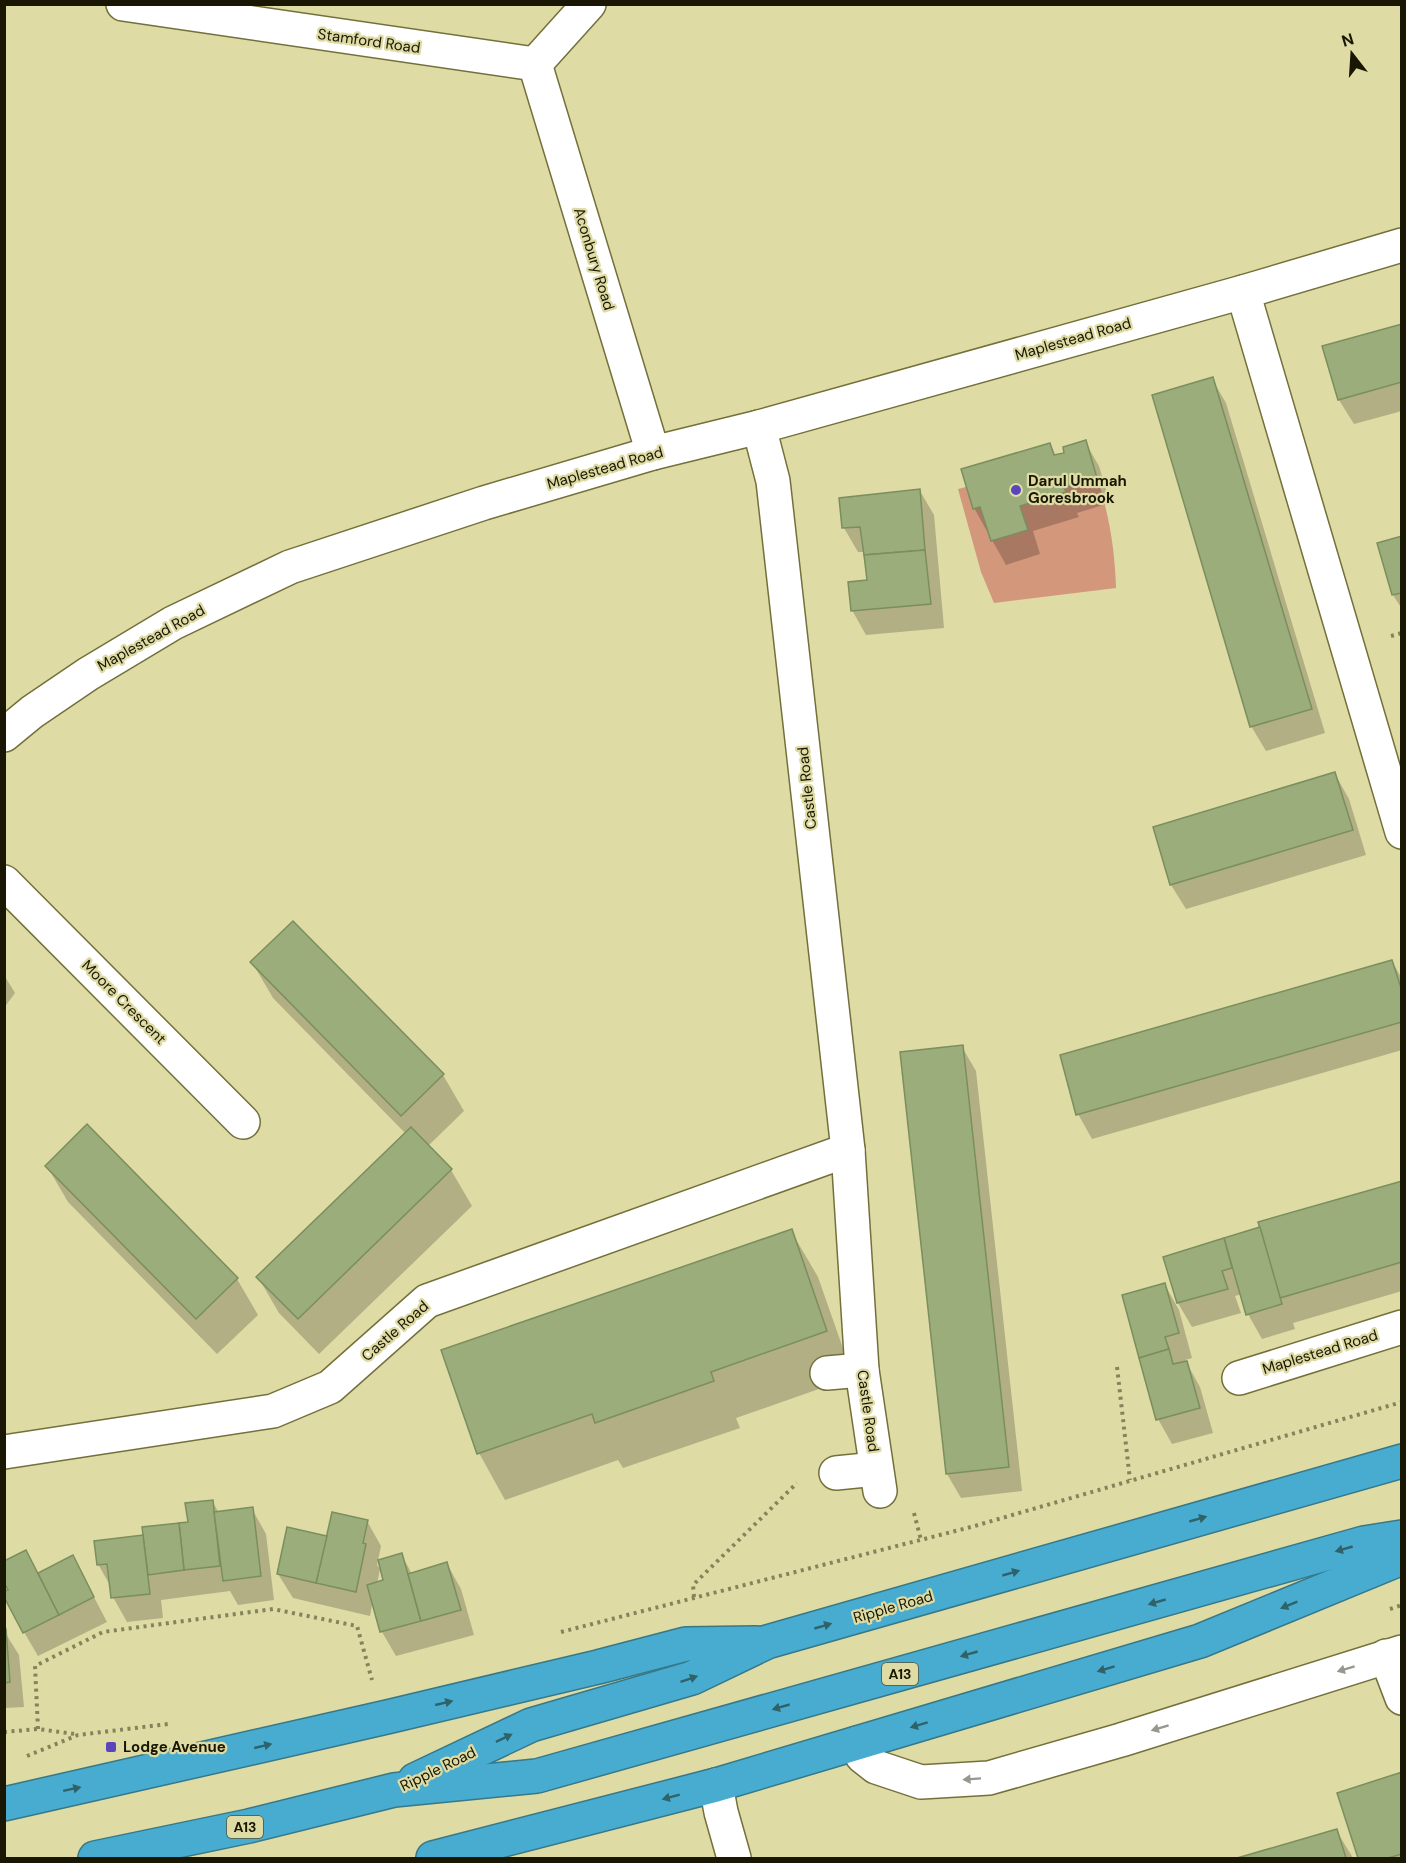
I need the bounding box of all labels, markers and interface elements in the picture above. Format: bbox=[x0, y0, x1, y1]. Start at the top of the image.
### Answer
street label: Stamford Road bbox=[316, 24, 422, 58]
north arrow bbox=[1322, 24, 1382, 84]
text: N bbox=[1339, 28, 1356, 52]
street label: Aconbury Road bbox=[569, 205, 619, 313]
street label: Maplestead Road bbox=[1013, 313, 1133, 365]
street label: Maplestead Road bbox=[545, 442, 665, 494]
place label: Darul Ummah Goresbrook bbox=[1028, 471, 1127, 508]
marker: Darul Ummah Goresbrook bbox=[1009, 483, 1023, 497]
street label: Maplestead Road bbox=[94, 600, 208, 676]
street label: Castle Road bbox=[793, 746, 821, 830]
street label: Moore Crescent bbox=[77, 955, 171, 1049]
street label: Castle Road bbox=[357, 1296, 433, 1366]
street label: Maplestead Road bbox=[1260, 1325, 1380, 1379]
street label: Castle Road bbox=[852, 1369, 884, 1453]
one-way arrow bbox=[1190, 1514, 1208, 1523]
one-way arrow bbox=[1335, 1545, 1353, 1554]
one-way arrow bbox=[1002, 1568, 1020, 1577]
street label: Ripple Road bbox=[851, 1586, 935, 1628]
one-way arrow bbox=[1147, 1597, 1166, 1607]
one-way arrow bbox=[1280, 1600, 1298, 1610]
one-way arrow bbox=[815, 1621, 833, 1630]
one-way arrow bbox=[960, 1650, 978, 1660]
road number: A13 bbox=[882, 1663, 918, 1685]
one-way arrow bbox=[1097, 1665, 1115, 1674]
one-way arrow bbox=[1337, 1665, 1355, 1674]
one-way arrow bbox=[680, 1673, 698, 1683]
one-way arrow bbox=[435, 1698, 454, 1707]
one-way arrow bbox=[772, 1703, 790, 1713]
one-way arrow bbox=[910, 1721, 928, 1730]
one-way arrow bbox=[1151, 1723, 1169, 1733]
one-way arrow bbox=[495, 1733, 512, 1742]
place label: Lodge Avenue bbox=[123, 1737, 226, 1757]
marker: Lodge Avenue bbox=[104, 1740, 118, 1754]
one-way arrow bbox=[253, 1740, 272, 1750]
street label: Ripple Road bbox=[397, 1742, 479, 1796]
one-way arrow bbox=[962, 1774, 981, 1784]
one-way arrow bbox=[63, 1783, 82, 1793]
one-way arrow bbox=[662, 1792, 680, 1802]
road number: A13 bbox=[227, 1816, 263, 1838]

